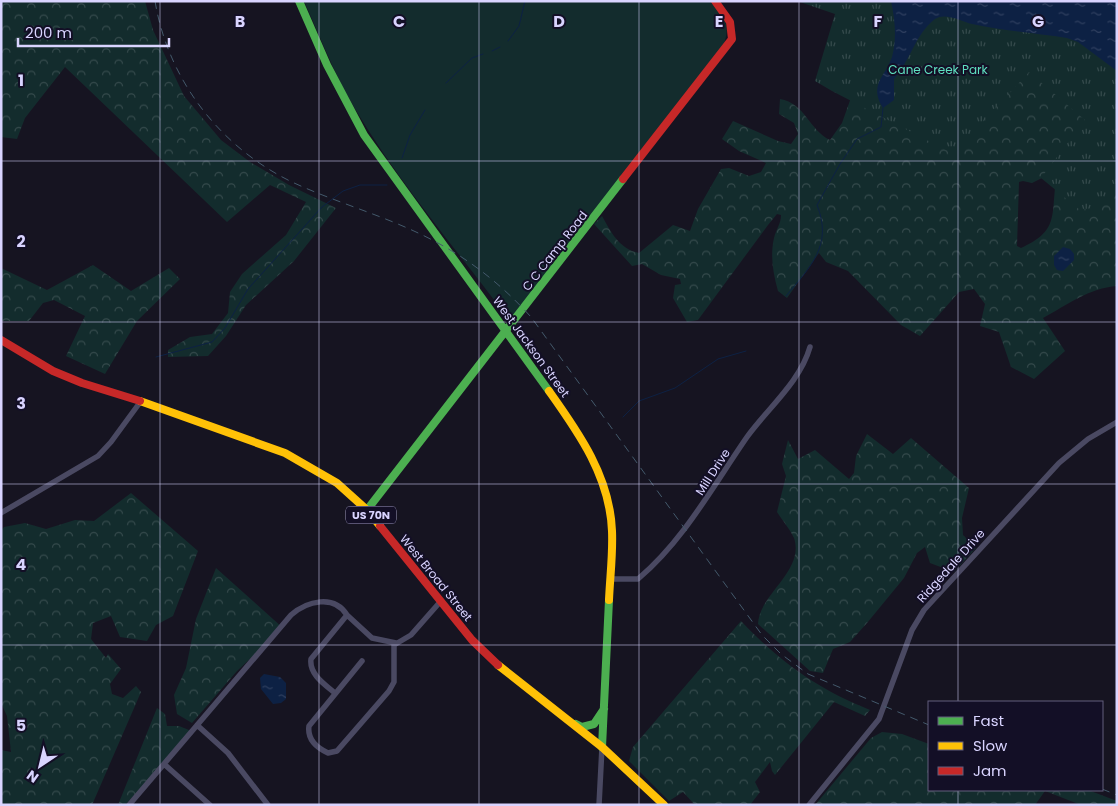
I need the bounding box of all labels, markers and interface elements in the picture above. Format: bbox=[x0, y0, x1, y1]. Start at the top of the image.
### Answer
text: B bbox=[235, 10, 245, 33]
text: C bbox=[393, 10, 405, 33]
text: D bbox=[553, 10, 565, 33]
text: E bbox=[715, 10, 723, 33]
text: F bbox=[874, 10, 883, 33]
text: G bbox=[1032, 10, 1044, 33]
scale bar bbox=[18, 15, 169, 47]
text: 200 m bbox=[25, 22, 72, 43]
park label: Cane Creek Park bbox=[888, 61, 989, 78]
text: 1 bbox=[18, 69, 24, 92]
street label: C C Camp Road bbox=[518, 207, 591, 294]
text: 2 bbox=[16, 230, 26, 253]
street label: West Jackson Street bbox=[489, 293, 574, 401]
text: 3 bbox=[16, 392, 26, 415]
street label: Mill Drive bbox=[691, 445, 734, 498]
road number: US 70N bbox=[346, 506, 396, 524]
street label: Ridgedale Drive bbox=[913, 525, 988, 606]
street label: West Broad Street bbox=[396, 531, 477, 625]
text: 4 bbox=[16, 553, 27, 576]
legend bbox=[928, 701, 1103, 791]
text: Fast bbox=[973, 710, 1004, 731]
text: 5 bbox=[16, 714, 26, 737]
text: Slow bbox=[973, 735, 1008, 756]
north arrow bbox=[15, 741, 65, 791]
text: Jam bbox=[973, 760, 1007, 781]
text: N bbox=[22, 765, 43, 788]

